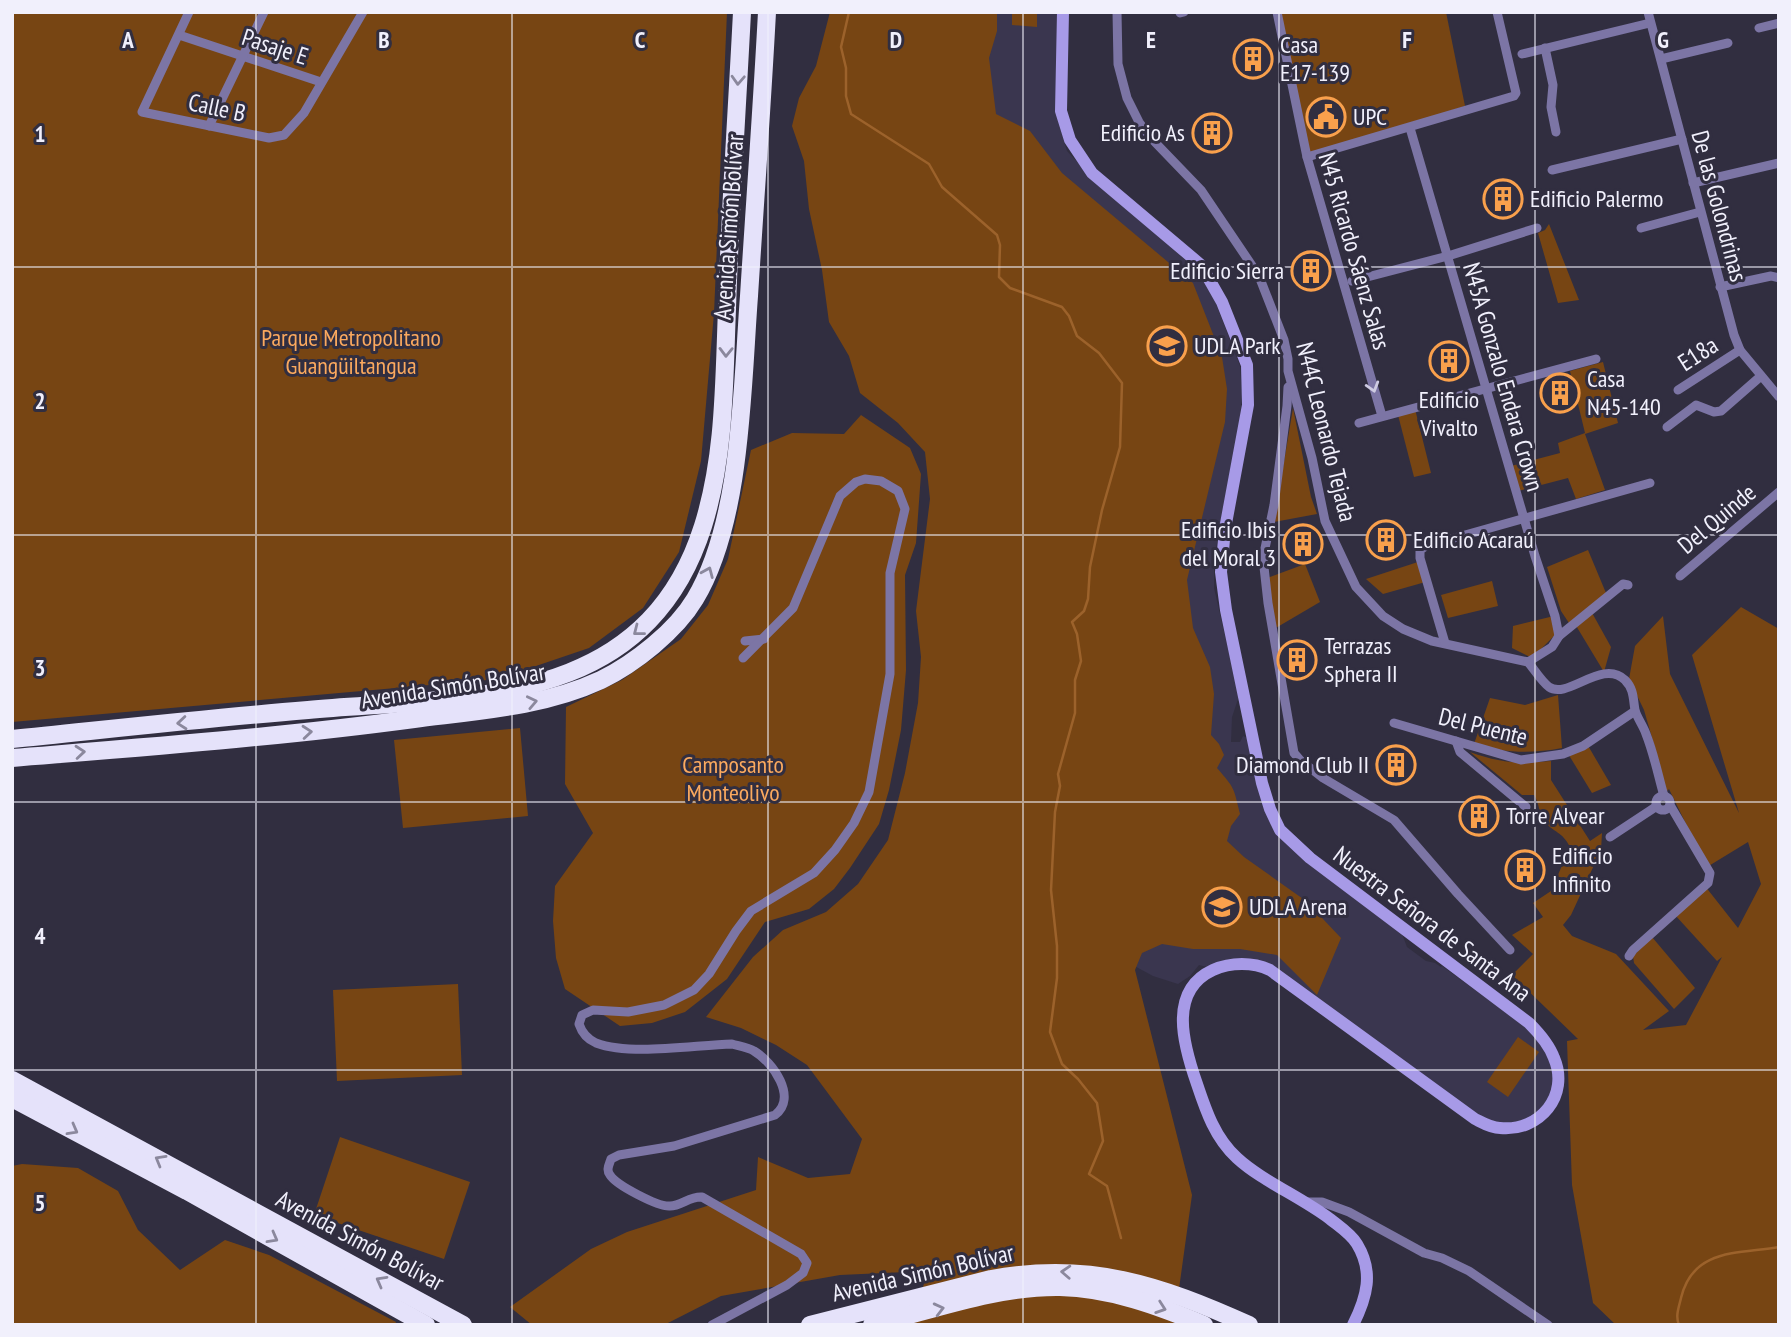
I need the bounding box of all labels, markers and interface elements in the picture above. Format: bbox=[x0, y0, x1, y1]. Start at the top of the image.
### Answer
street label: Pasaje E bbox=[238, 21, 312, 72]
text: A bbox=[121, 25, 134, 54]
text: B bbox=[378, 25, 390, 54]
text: C bbox=[635, 25, 646, 54]
text: D bbox=[890, 25, 902, 54]
text: E bbox=[1146, 25, 1156, 54]
text: F bbox=[1402, 25, 1412, 54]
text: G bbox=[1657, 25, 1669, 54]
place label: Casa E17-139 bbox=[1280, 29, 1350, 88]
building icon: Casa E17-139 bbox=[1232, 38, 1274, 80]
one-way arrow bbox=[731, 75, 746, 86]
street label: Calle B bbox=[186, 86, 249, 129]
public building icon: UPC bbox=[1305, 96, 1347, 138]
place label: UPC bbox=[1353, 101, 1387, 132]
building icon: Edificio As bbox=[1191, 112, 1233, 154]
place label: Edificio As bbox=[1101, 117, 1185, 148]
text: 1 bbox=[35, 119, 46, 148]
street label: De las Golondrinas bbox=[1684, 127, 1755, 285]
street label: Avenida Simón Bolívar bbox=[707, 133, 750, 321]
street label: N45 Ricardo Sáenz Salas bbox=[1312, 149, 1397, 353]
building icon: Edificio Palermo bbox=[1482, 178, 1524, 220]
place label: Edificio Palermo bbox=[1530, 183, 1663, 214]
building icon: Edificio Sierra bbox=[1290, 250, 1332, 292]
place label: Edificio Sierra bbox=[1170, 255, 1284, 286]
street label: N45A Gonzalo Endara Crown bbox=[1456, 259, 1551, 495]
park label: Parque Metropolitano Guangüiltangua bbox=[261, 322, 441, 381]
school or university icon: UDLA Park bbox=[1146, 325, 1188, 367]
street label: E18a bbox=[1672, 329, 1724, 378]
place label: UDLA Park bbox=[1194, 330, 1281, 361]
street label: N44C Leonardo Tejada bbox=[1289, 339, 1364, 525]
building icon: Edificio Vivalto bbox=[1428, 340, 1470, 382]
one-way arrow bbox=[718, 347, 734, 358]
place label: Casa N45-140 bbox=[1587, 363, 1661, 422]
building icon: Casa N45-140 bbox=[1539, 372, 1581, 414]
one-way arrow bbox=[1365, 381, 1380, 393]
place label: Edificio Vivalto bbox=[1419, 384, 1479, 443]
text: 2 bbox=[35, 386, 46, 415]
street label: Del Quinde bbox=[1671, 477, 1762, 560]
place label: Edificio Ibis del Moral 3 bbox=[1181, 514, 1276, 573]
building icon: Edificio Acaraú bbox=[1365, 519, 1407, 561]
building icon: Edificio Ibis del Moral 3 bbox=[1282, 523, 1324, 565]
place label: Edificio Acaraú bbox=[1413, 524, 1534, 555]
one-way arrow bbox=[700, 567, 714, 579]
one-way arrow bbox=[634, 622, 646, 635]
place label: Terrazas Sphera II bbox=[1324, 630, 1398, 689]
building icon: Terrazas Sphera II bbox=[1276, 639, 1318, 681]
text: 3 bbox=[35, 653, 46, 682]
street label: Avenida Simón Bolívar bbox=[359, 656, 547, 715]
one-way arrow bbox=[526, 695, 538, 710]
street label: Del Puente bbox=[1435, 701, 1531, 753]
one-way arrow bbox=[176, 715, 188, 730]
one-way arrow bbox=[302, 725, 313, 740]
building icon: Diamond Club II bbox=[1375, 744, 1417, 786]
one-way arrow bbox=[74, 745, 86, 760]
park label: Camposanto Monteolivo bbox=[682, 749, 784, 808]
place label: Diamond Club II bbox=[1236, 749, 1369, 780]
building icon: Torre Alvear bbox=[1458, 795, 1500, 837]
place label: Torre Alvear bbox=[1506, 800, 1605, 831]
street label: Nuestra Señora de Santa Ana bbox=[1327, 839, 1537, 1008]
place label: Edificio Infinito bbox=[1552, 840, 1613, 899]
building icon: Edificio Infinito bbox=[1504, 849, 1546, 891]
school or university icon: UDLA Arena bbox=[1201, 886, 1243, 928]
place label: UDLA Arena bbox=[1249, 891, 1347, 922]
text: 4 bbox=[35, 921, 46, 950]
one-way arrow bbox=[65, 1122, 78, 1135]
one-way arrow bbox=[155, 1155, 167, 1168]
street label: Avenida Simón Bolívar bbox=[271, 1183, 450, 1298]
text: 5 bbox=[35, 1188, 46, 1217]
one-way arrow bbox=[265, 1230, 278, 1244]
street label: Avenida Simón Bolívar bbox=[829, 1236, 1017, 1309]
one-way arrow bbox=[1061, 1265, 1072, 1280]
one-way arrow bbox=[376, 1275, 389, 1289]
one-way arrow bbox=[1155, 1300, 1167, 1314]
one-way arrow bbox=[933, 1302, 945, 1317]

